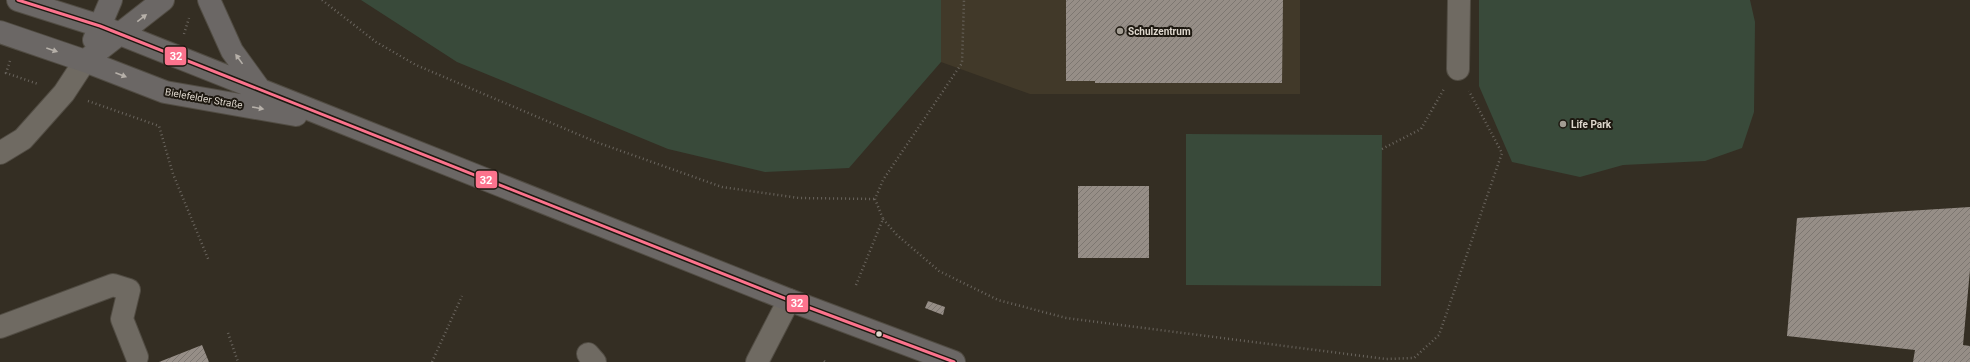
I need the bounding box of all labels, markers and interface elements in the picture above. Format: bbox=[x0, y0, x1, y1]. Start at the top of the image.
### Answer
one-way arrow bbox=[137, 13, 148, 22]
marker: Schulzentrum bbox=[1115, 26, 1125, 36]
place label: Schulzentrum bbox=[1128, 26, 1191, 37]
line badge: 32 bbox=[164, 46, 187, 66]
one-way arrow bbox=[46, 47, 58, 53]
text: 32 bbox=[170, 50, 182, 63]
one-way arrow bbox=[235, 54, 243, 65]
one-way arrow bbox=[116, 73, 128, 79]
street label: Bielefelder Straße bbox=[164, 86, 244, 111]
one-way arrow bbox=[252, 105, 264, 111]
marker: Life Park bbox=[1558, 119, 1568, 129]
place label: Life Park bbox=[1571, 119, 1612, 130]
line badge: 32 bbox=[475, 170, 498, 189]
text: 32 bbox=[480, 174, 492, 187]
line badge: 32 bbox=[786, 294, 809, 313]
text: 32 bbox=[791, 297, 803, 310]
unlabelled marker bbox=[874, 329, 884, 339]

